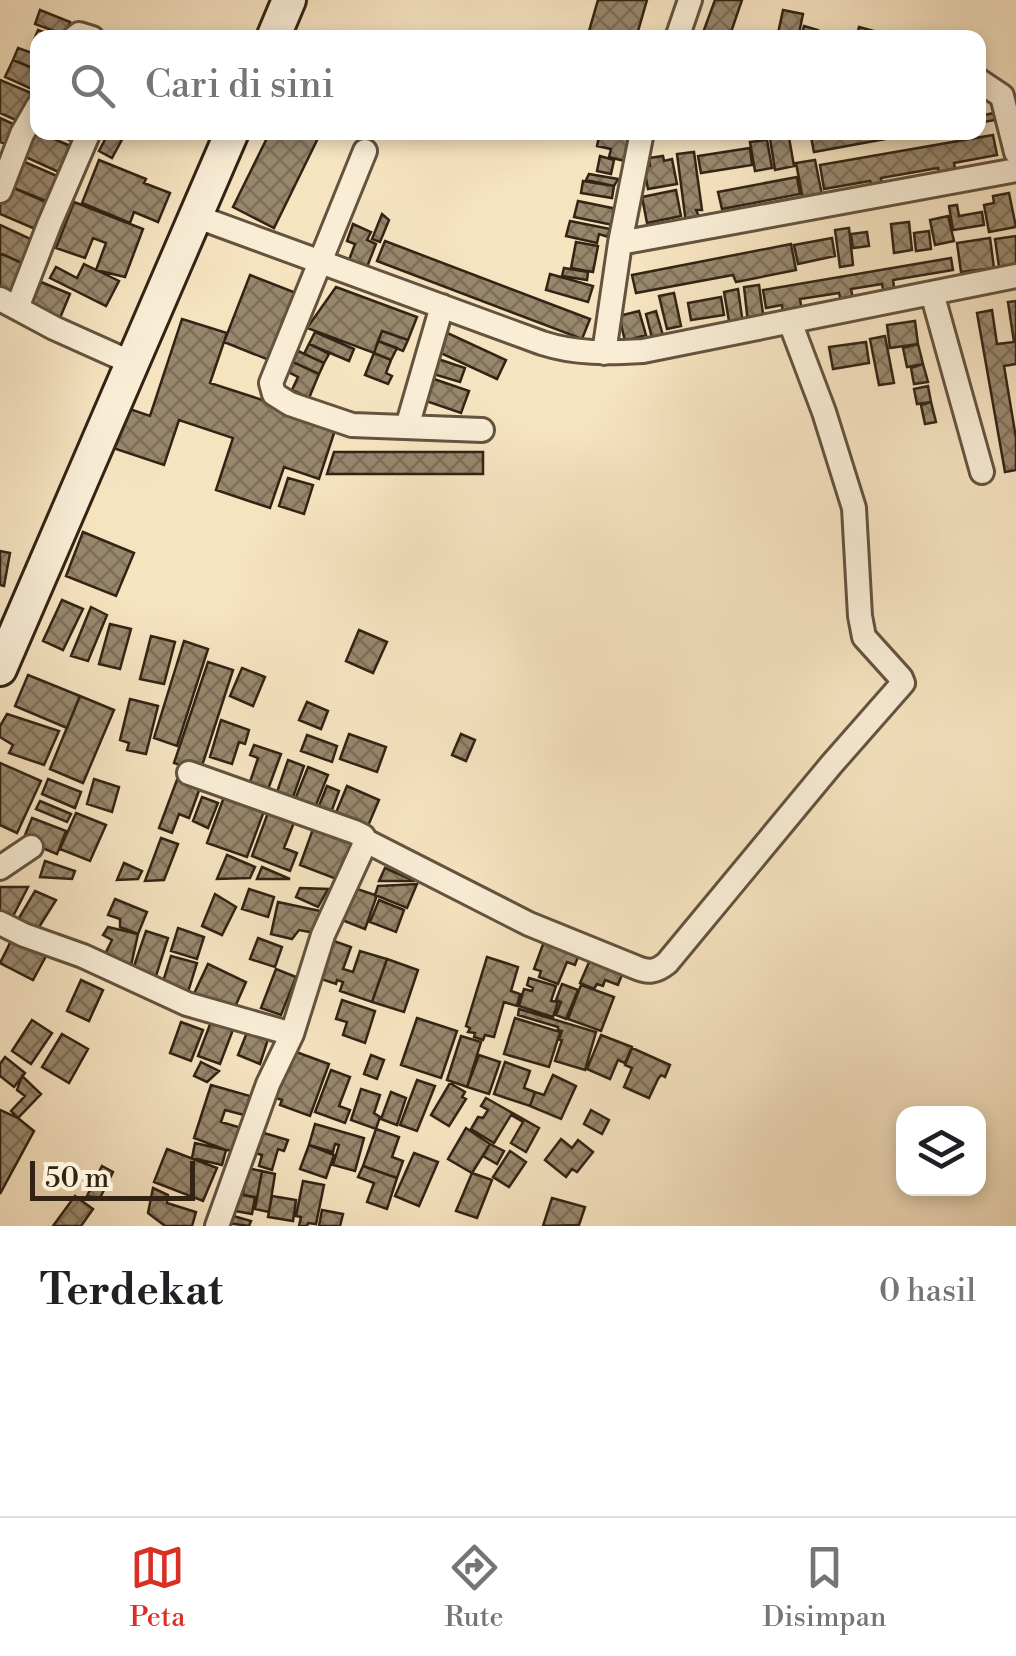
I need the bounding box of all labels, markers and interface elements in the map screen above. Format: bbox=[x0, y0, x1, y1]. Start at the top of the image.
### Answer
search box bbox=[30, 30, 986, 140]
icon: search bbox=[65, 58, 120, 113]
text: Cari di sini bbox=[145, 62, 334, 109]
map controls bbox=[896, 1106, 986, 1196]
button: layers bbox=[896, 1106, 986, 1196]
scale bar bbox=[30, 1156, 195, 1200]
text: 50 m bbox=[45, 1161, 109, 1196]
text: Terdekat bbox=[40, 1265, 223, 1318]
text: 0 hasil bbox=[879, 1271, 976, 1311]
tab: Peta bbox=[129, 1540, 186, 1635]
tab: Rute bbox=[444, 1540, 504, 1635]
tab: Disimpan bbox=[763, 1540, 887, 1635]

